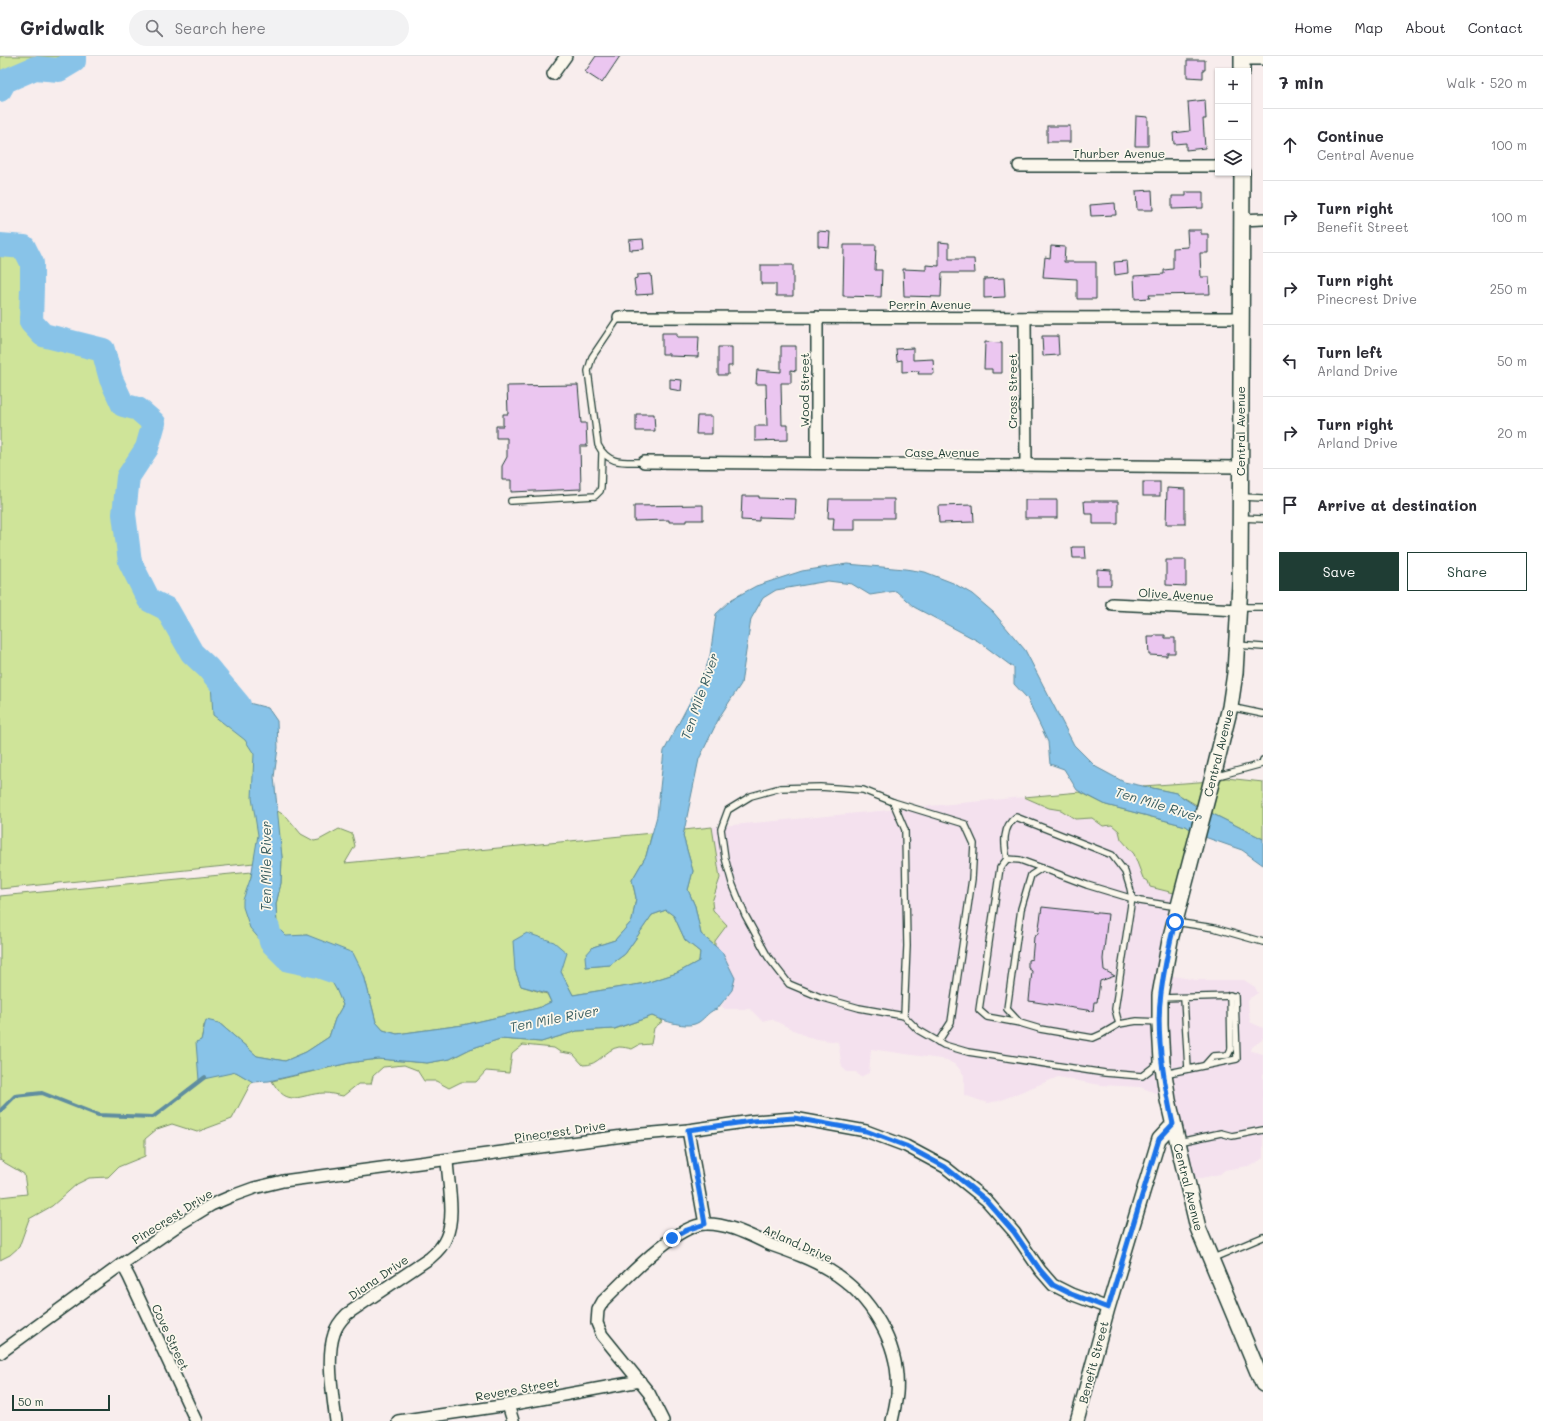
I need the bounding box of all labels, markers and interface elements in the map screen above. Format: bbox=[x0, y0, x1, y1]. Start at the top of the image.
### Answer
search box bbox=[129, 10, 409, 46]
text: Gridwalk bbox=[20, 15, 105, 40]
icon: search bbox=[143, 17, 165, 39]
text: Search here bbox=[175, 18, 266, 38]
text: Home bbox=[1294, 18, 1332, 37]
text: Map bbox=[1354, 18, 1383, 37]
text: About bbox=[1405, 18, 1446, 37]
text: Contact bbox=[1468, 18, 1523, 37]
map controls bbox=[1215, 68, 1251, 176]
button: + bbox=[1215, 68, 1251, 104]
text: 7 min bbox=[1279, 71, 1324, 93]
text: Walk · 520 m bbox=[1446, 74, 1527, 91]
button: − bbox=[1215, 104, 1251, 140]
text: Continue bbox=[1317, 126, 1384, 146]
icon: ahead bbox=[1279, 134, 1301, 156]
text: 100 m bbox=[1491, 136, 1527, 153]
button: layers bbox=[1215, 140, 1251, 176]
street label: Thurber Avenue bbox=[1073, 145, 1165, 161]
text: Central Avenue bbox=[1317, 146, 1414, 163]
text: Turn right bbox=[1317, 198, 1394, 218]
icon: right bbox=[1279, 206, 1301, 228]
text: 100 m bbox=[1491, 208, 1527, 225]
text: Benefit Street bbox=[1317, 218, 1409, 235]
text: Turn right bbox=[1317, 270, 1394, 290]
icon: right bbox=[1279, 278, 1301, 300]
text: 250 m bbox=[1490, 280, 1527, 297]
text: Pinecrest Drive bbox=[1317, 290, 1417, 307]
street label: Perrin Avenue bbox=[889, 296, 971, 312]
text: Turn left bbox=[1317, 342, 1382, 362]
icon: left bbox=[1279, 350, 1301, 372]
text: 50 m bbox=[1497, 352, 1527, 369]
street label: Wood Street bbox=[796, 353, 812, 427]
street label: Cross Street bbox=[1004, 353, 1020, 429]
text: Arland Drive bbox=[1317, 362, 1398, 379]
street label: Central Avenue bbox=[1232, 386, 1248, 476]
text: Turn right bbox=[1317, 414, 1394, 434]
icon: right bbox=[1279, 422, 1301, 444]
text: 20 m bbox=[1497, 424, 1527, 441]
text: Arland Drive bbox=[1317, 434, 1398, 451]
street label: Case Avenue bbox=[905, 444, 979, 460]
icon: arrive bbox=[1279, 494, 1301, 516]
text: Arrive at destination bbox=[1317, 495, 1477, 515]
button: Save bbox=[1279, 552, 1399, 591]
button: Share bbox=[1407, 552, 1527, 591]
street label: Olive Avenue bbox=[1138, 584, 1214, 604]
water label: Ten Mile River bbox=[676, 650, 722, 741]
street label: Central Avenue bbox=[1199, 707, 1237, 799]
water label: Ten Mile River bbox=[1113, 783, 1205, 825]
water label: Ten Mile River bbox=[257, 820, 274, 911]
route start bbox=[1166, 913, 1184, 931]
water label: Ten Mile River bbox=[508, 1001, 600, 1035]
street label: Pinecrest Drive bbox=[513, 1117, 607, 1145]
street label: Central Avenue bbox=[1170, 1141, 1208, 1233]
street label: Pinecrest Drive bbox=[129, 1185, 215, 1247]
street label: Arland Drive bbox=[761, 1221, 835, 1265]
route end bbox=[663, 1229, 681, 1247]
street label: Diana Drive bbox=[345, 1251, 411, 1303]
street label: Cove Street bbox=[149, 1301, 193, 1373]
street label: Benefit Street bbox=[1074, 1319, 1112, 1405]
street label: Revere Street bbox=[474, 1374, 560, 1404]
scale bar bbox=[12, 1393, 110, 1412]
text: 50 m bbox=[18, 1394, 44, 1409]

